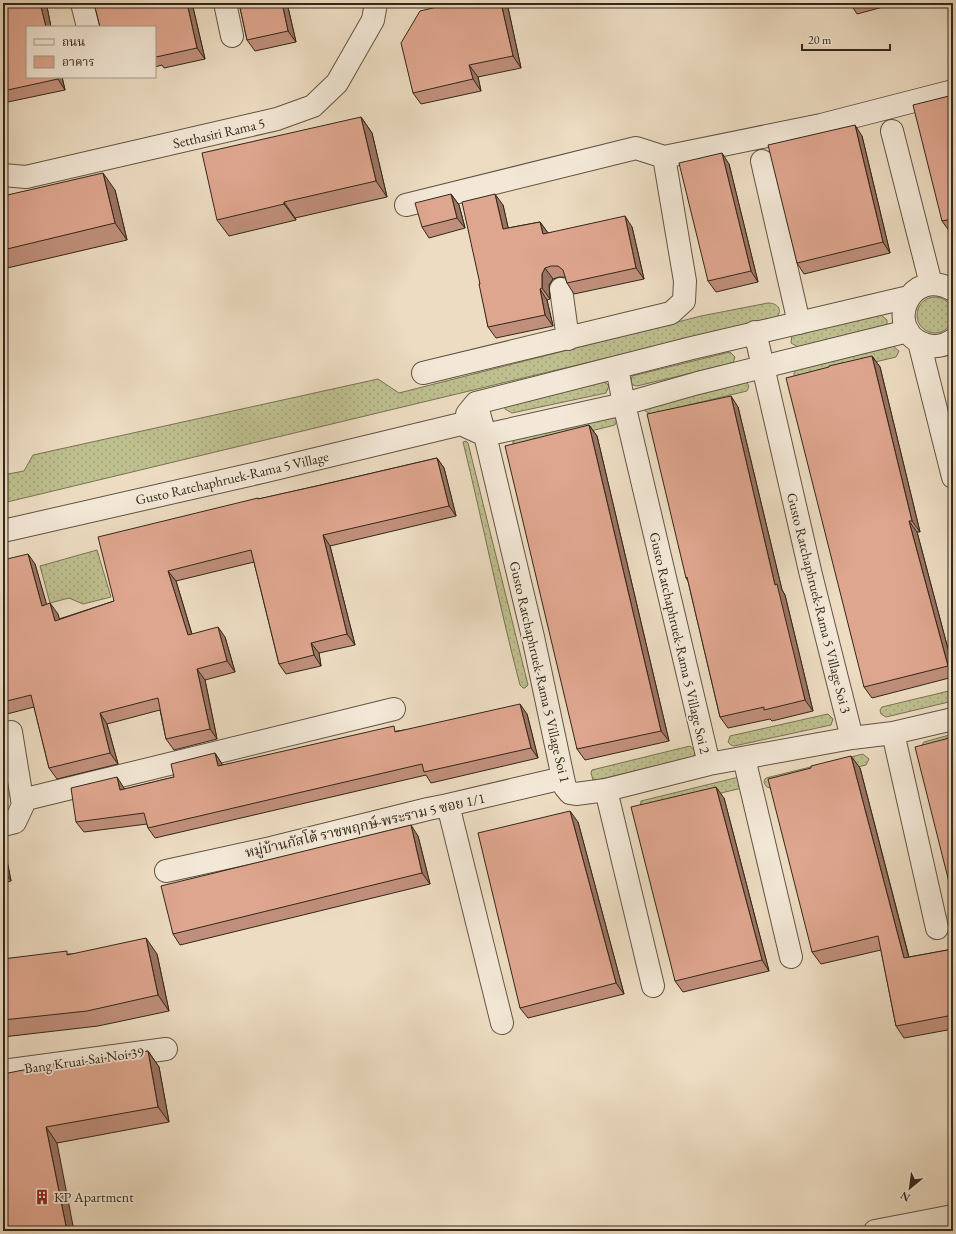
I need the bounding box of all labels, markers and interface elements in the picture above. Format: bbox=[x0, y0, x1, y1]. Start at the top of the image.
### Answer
legend bbox=[26, 26, 156, 78]
scale bar bbox=[802, 26, 890, 52]
text: 20 m bbox=[808, 32, 832, 48]
text: ถนน bbox=[62, 34, 85, 50]
text: อาคาร bbox=[62, 54, 94, 70]
street label: Setthasiri Rama 5 bbox=[171, 114, 267, 152]
street label: Gusto Ratchaphruek-Rama 5 Village bbox=[134, 447, 331, 509]
street label: Gusto Ratchaphruek-Rama 5 Village Soi 3 bbox=[783, 491, 855, 715]
street label: Gusto Ratchaphruek-Rama 5 Village Soi 2 bbox=[646, 530, 714, 756]
street label: Gusto Ratchaphruek-Rama 5 Village Soi 1 bbox=[506, 559, 574, 785]
street label: หมู่บ้านกัสโต้ ราชพฤกษ์-พระราม 5 ซอย 1/1 bbox=[243, 788, 487, 861]
street label: Bang Kruai-Sai Noi 39 bbox=[23, 1043, 145, 1077]
north arrow bbox=[890, 1168, 930, 1208]
building icon: KP Apartment bbox=[33, 1188, 51, 1206]
place label: KP Apartment bbox=[54, 1188, 134, 1206]
text: N bbox=[898, 1188, 912, 1205]

